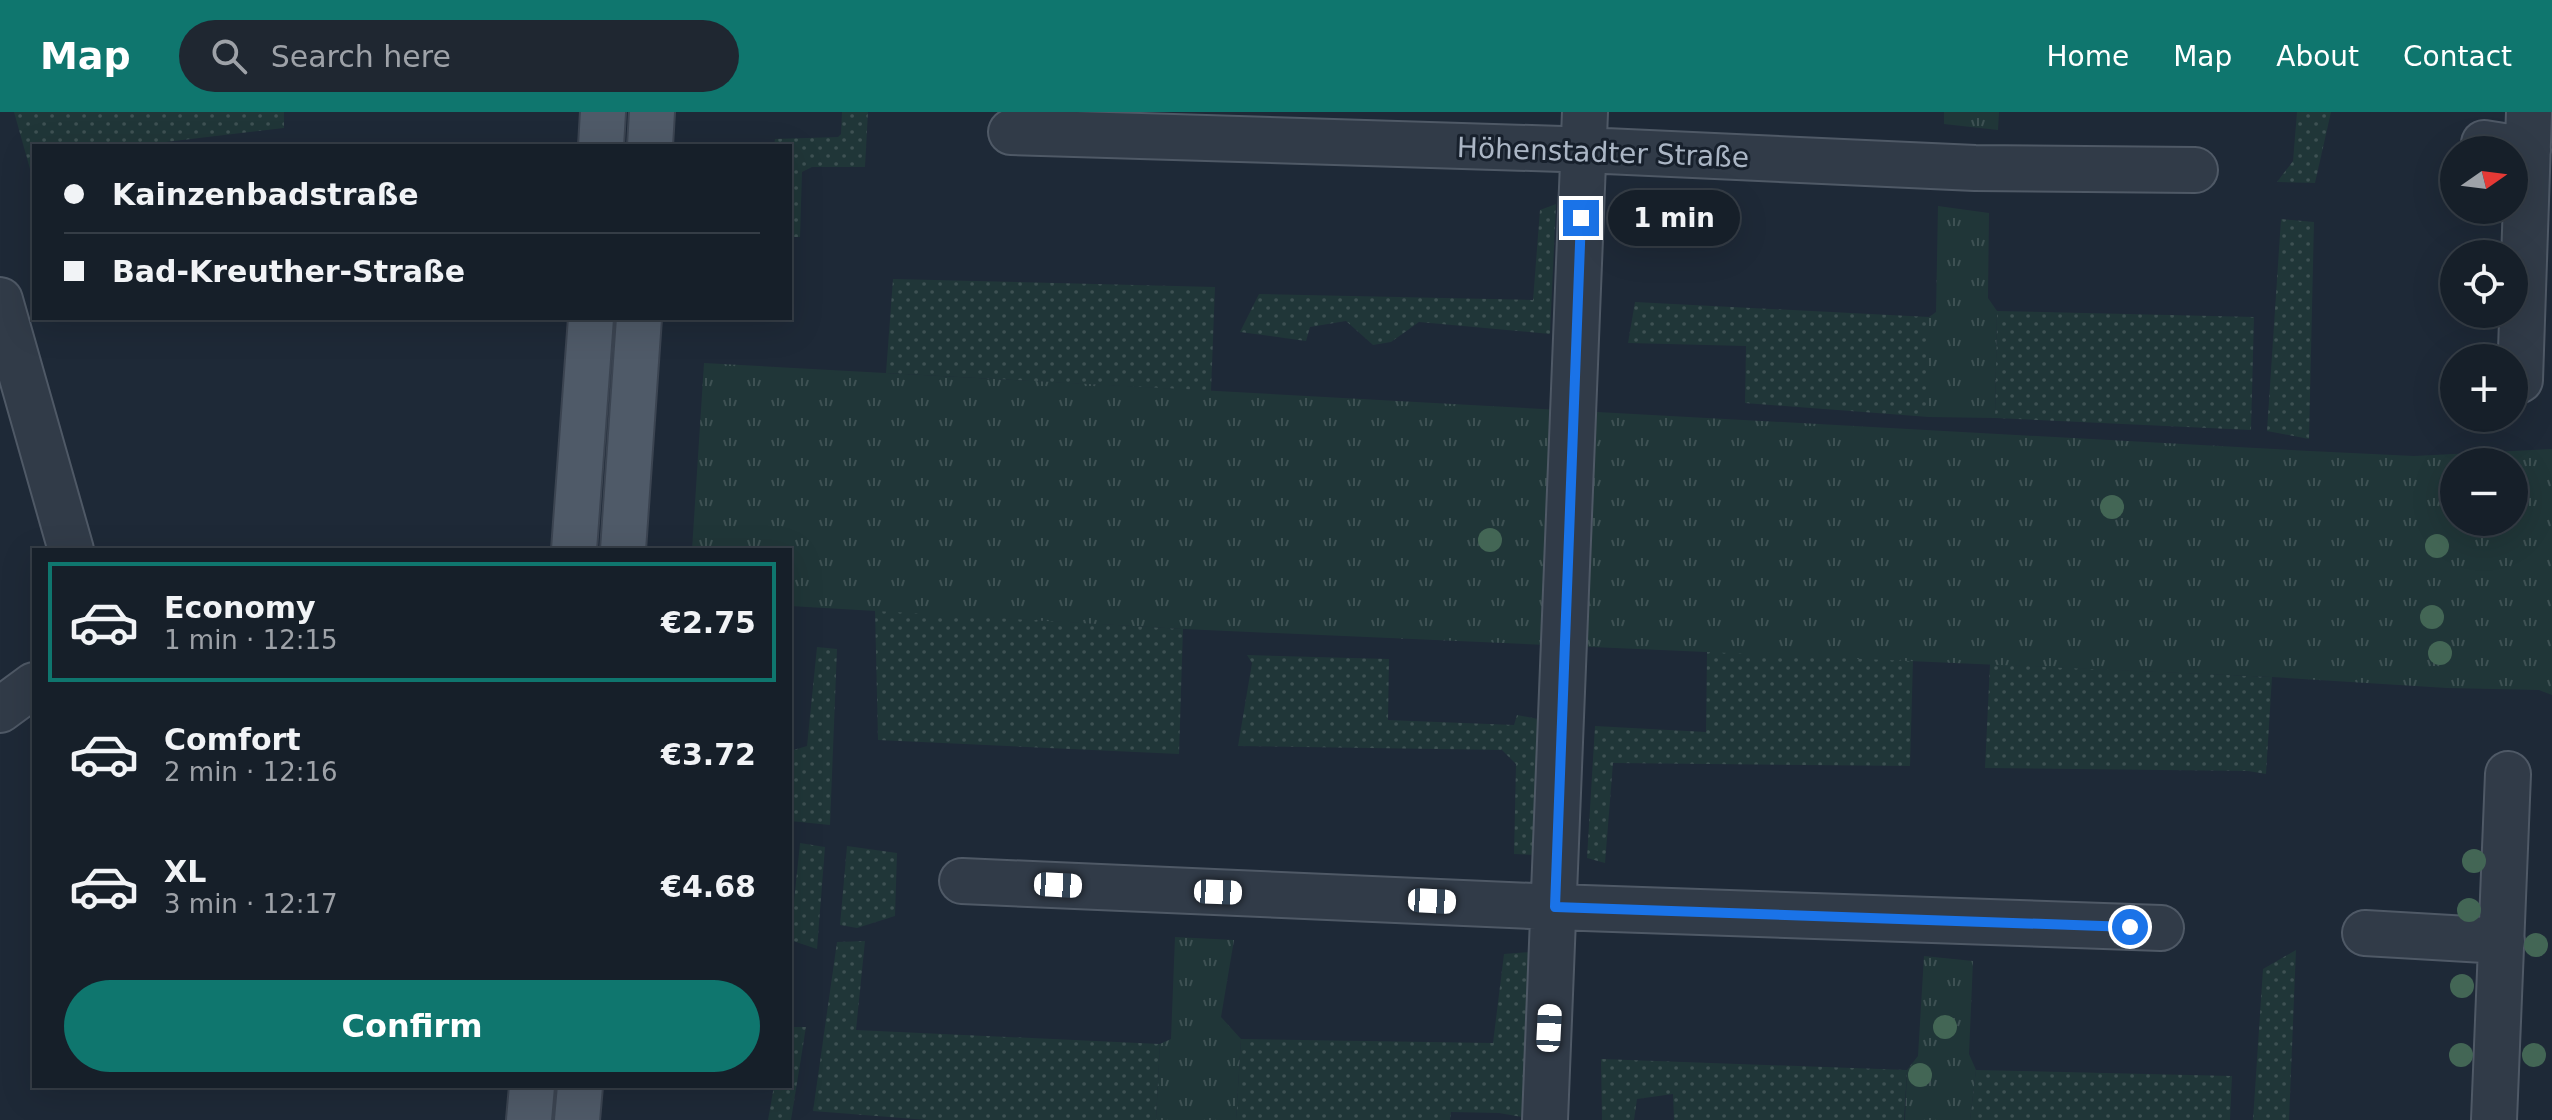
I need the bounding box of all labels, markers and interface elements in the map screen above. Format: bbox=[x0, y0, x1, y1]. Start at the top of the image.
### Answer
search box bbox=[179, 20, 739, 92]
text: Map bbox=[40, 34, 131, 78]
icon: search bbox=[207, 34, 251, 78]
text: Search here bbox=[271, 39, 451, 74]
text: Home bbox=[2046, 40, 2129, 73]
text: Map bbox=[2173, 40, 2232, 73]
text: About bbox=[2276, 40, 2359, 73]
text: Contact bbox=[2403, 40, 2512, 73]
street label: Höhenstadter Straße bbox=[1456, 131, 1750, 174]
north arrow bbox=[2440, 136, 2528, 224]
map controls bbox=[2440, 136, 2528, 536]
text: Kainzenbadstraße bbox=[112, 177, 419, 212]
callout: 1 min bbox=[1609, 190, 1741, 246]
route end bbox=[1563, 200, 1599, 236]
text: 1 min bbox=[1633, 203, 1715, 233]
button: locate bbox=[2440, 240, 2528, 328]
text: Bad-Kreuther-Straße bbox=[112, 254, 465, 289]
button: + bbox=[2440, 344, 2528, 432]
button: − bbox=[2440, 448, 2528, 536]
icon: car bbox=[68, 586, 140, 658]
text: Economy bbox=[164, 590, 316, 625]
text: €2.75 bbox=[661, 605, 756, 640]
text: 1 min · 12:15 bbox=[164, 625, 338, 655]
icon: car bbox=[68, 718, 140, 790]
text: Comfort bbox=[164, 722, 301, 757]
text: €3.72 bbox=[661, 737, 756, 772]
text: 2 min · 12:16 bbox=[164, 757, 338, 787]
icon: car bbox=[68, 850, 140, 922]
text: XL bbox=[164, 854, 206, 889]
text: €4.68 bbox=[661, 869, 756, 904]
car bbox=[1033, 872, 1083, 898]
car bbox=[1194, 879, 1242, 905]
car bbox=[1407, 888, 1457, 914]
text: 3 min · 12:17 bbox=[164, 889, 338, 919]
route start bbox=[2112, 909, 2148, 945]
button: Confirm bbox=[64, 980, 760, 1072]
car bbox=[1536, 1003, 1562, 1053]

